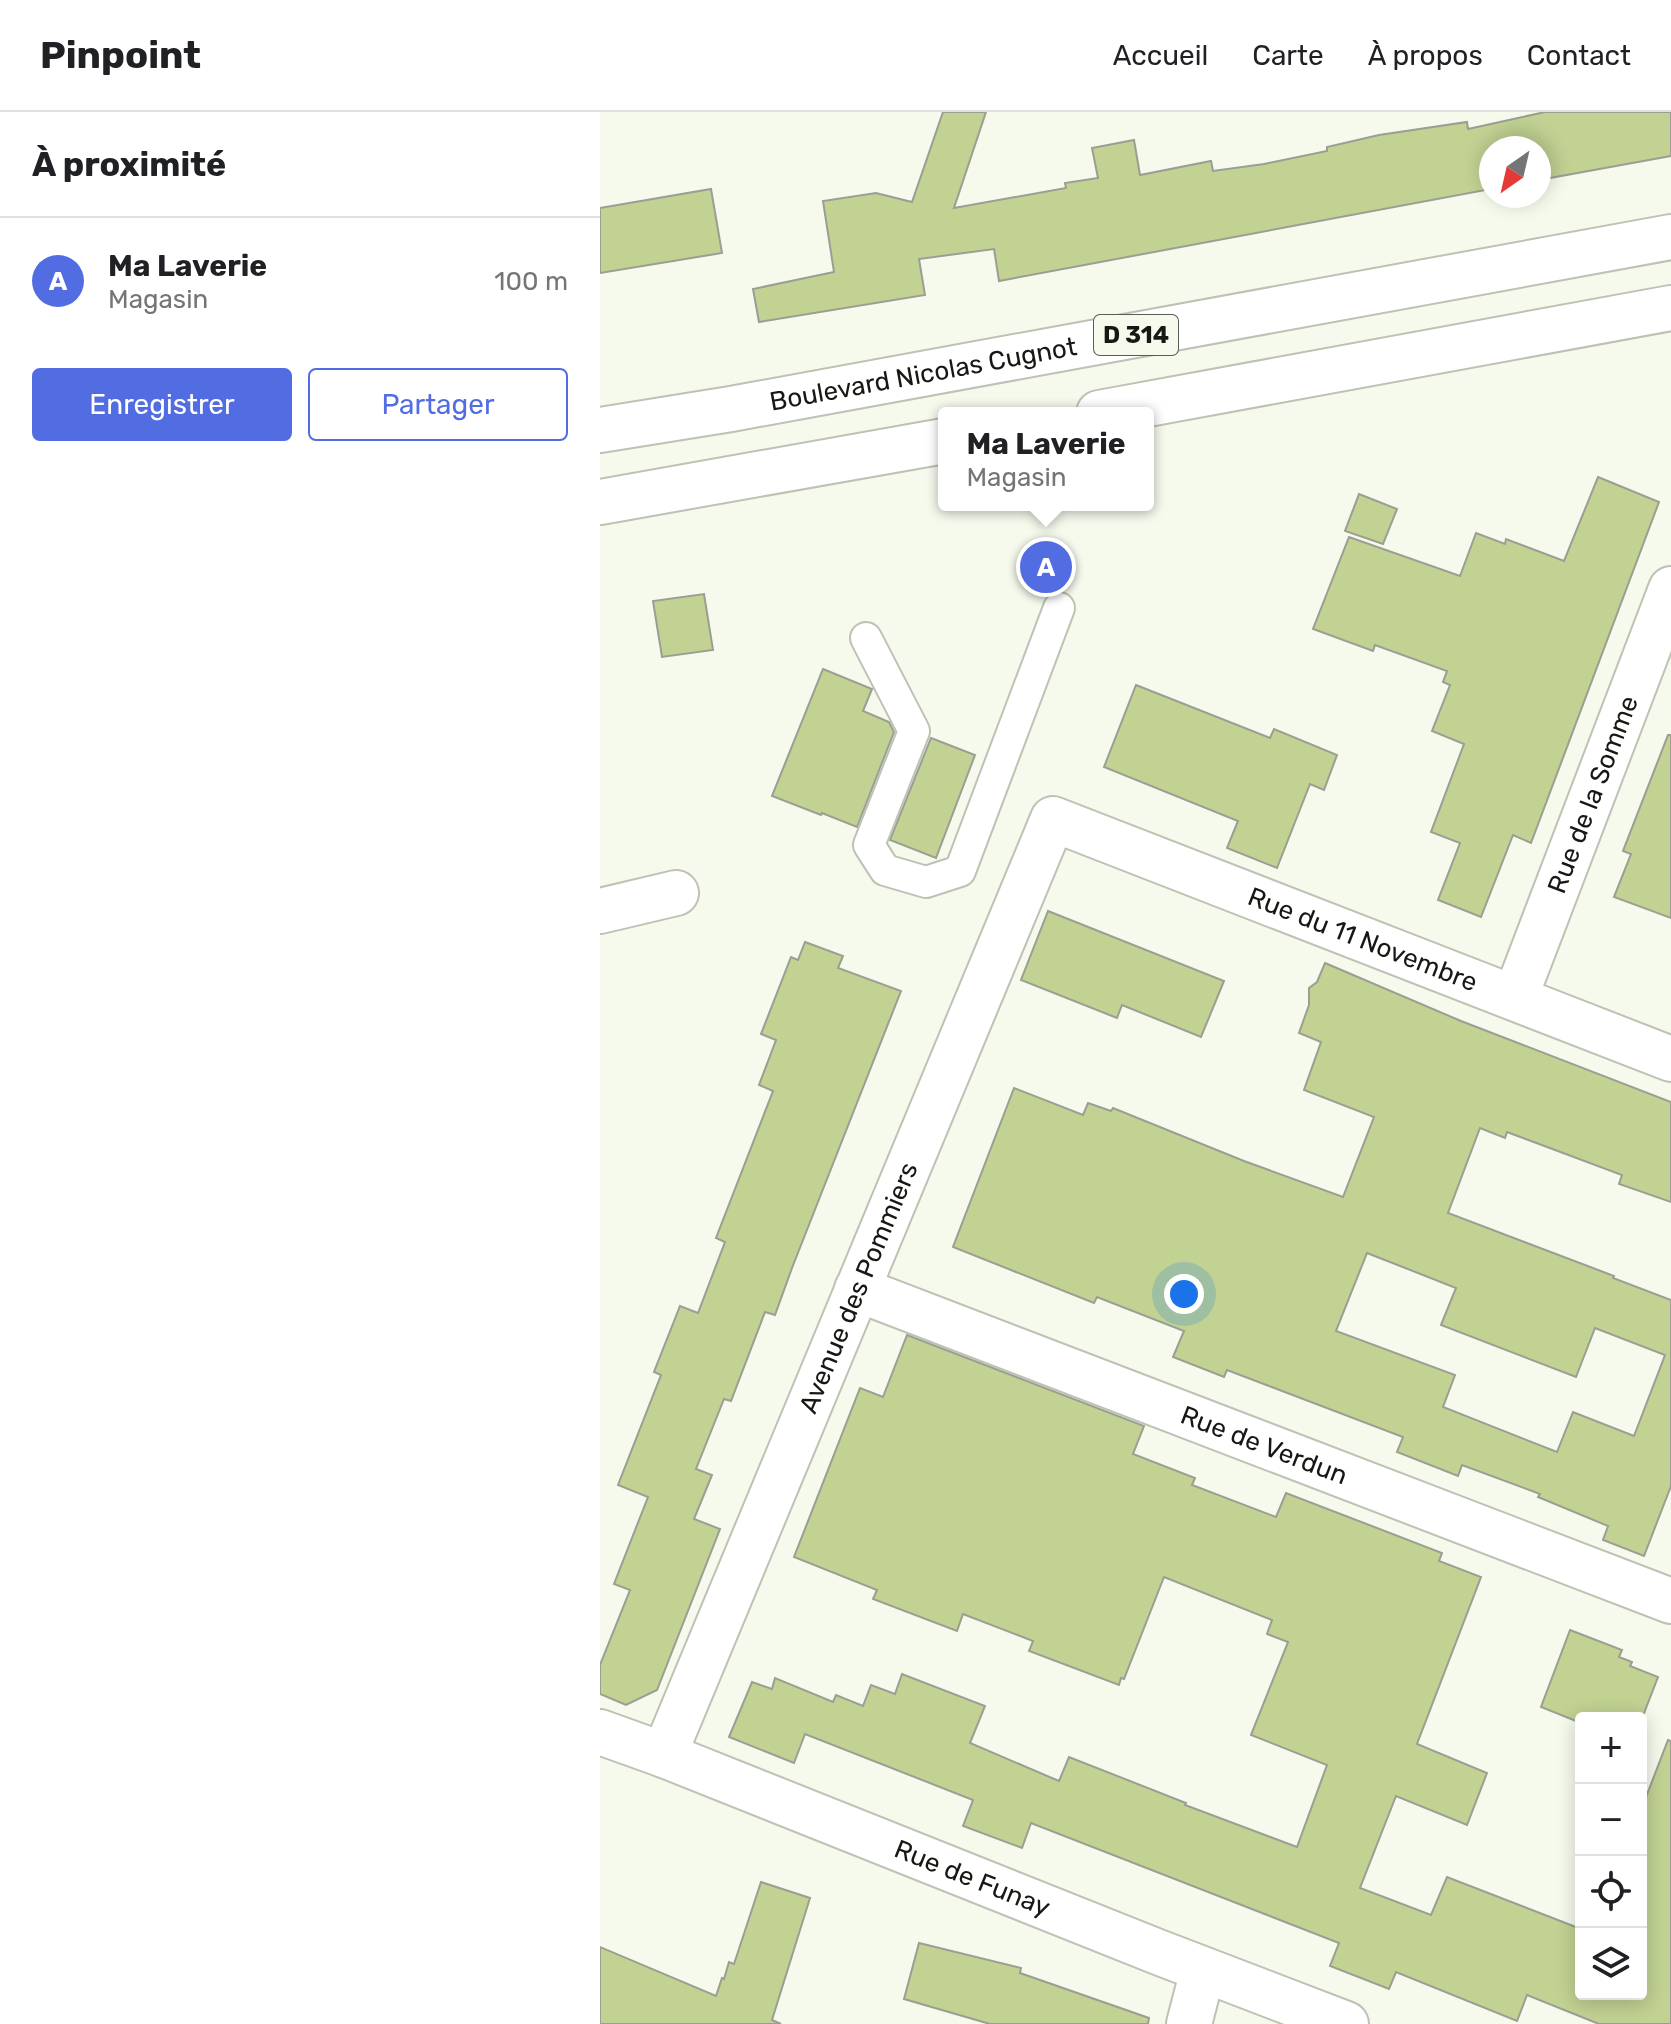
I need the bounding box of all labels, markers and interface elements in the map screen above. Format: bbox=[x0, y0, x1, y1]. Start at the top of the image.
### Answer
text: Pinpoint bbox=[40, 32, 201, 78]
text: Accueil bbox=[1113, 39, 1208, 72]
text: Carte bbox=[1252, 39, 1324, 72]
text: À propos bbox=[1368, 39, 1483, 72]
text: Contact bbox=[1527, 39, 1631, 72]
north arrow bbox=[1479, 136, 1551, 208]
text: À proximité bbox=[32, 144, 226, 185]
text: Ma Laverie bbox=[108, 248, 267, 284]
text: A bbox=[49, 266, 67, 297]
text: 100 m bbox=[494, 266, 568, 297]
text: Magasin bbox=[108, 284, 208, 315]
road number: D 314 bbox=[1094, 315, 1178, 355]
street label: Boulevard Nicolas Cugnot bbox=[767, 331, 1079, 417]
button: Enregistrer bbox=[32, 368, 292, 441]
button: Partager bbox=[308, 368, 568, 441]
popup bbox=[938, 407, 1154, 511]
text: Ma Laverie bbox=[966, 426, 1126, 462]
text: Magasin bbox=[966, 462, 1067, 493]
pin: A bbox=[1020, 537, 1072, 597]
street label: Rue de la Somme bbox=[1541, 691, 1644, 897]
street label: Rue du 11 Novembre bbox=[1244, 881, 1482, 998]
street label: Avenue des Pommiers bbox=[792, 1158, 924, 1418]
your location bbox=[1164, 1274, 1204, 1314]
street label: Rue de Verdun bbox=[1176, 1399, 1352, 1491]
map controls bbox=[1575, 1712, 1647, 2000]
button: + bbox=[1575, 1712, 1647, 1784]
button: − bbox=[1575, 1784, 1647, 1856]
street label: Rue de Funay bbox=[890, 1833, 1055, 1923]
button: locate bbox=[1575, 1856, 1647, 1928]
button: layers bbox=[1575, 1928, 1647, 2000]

